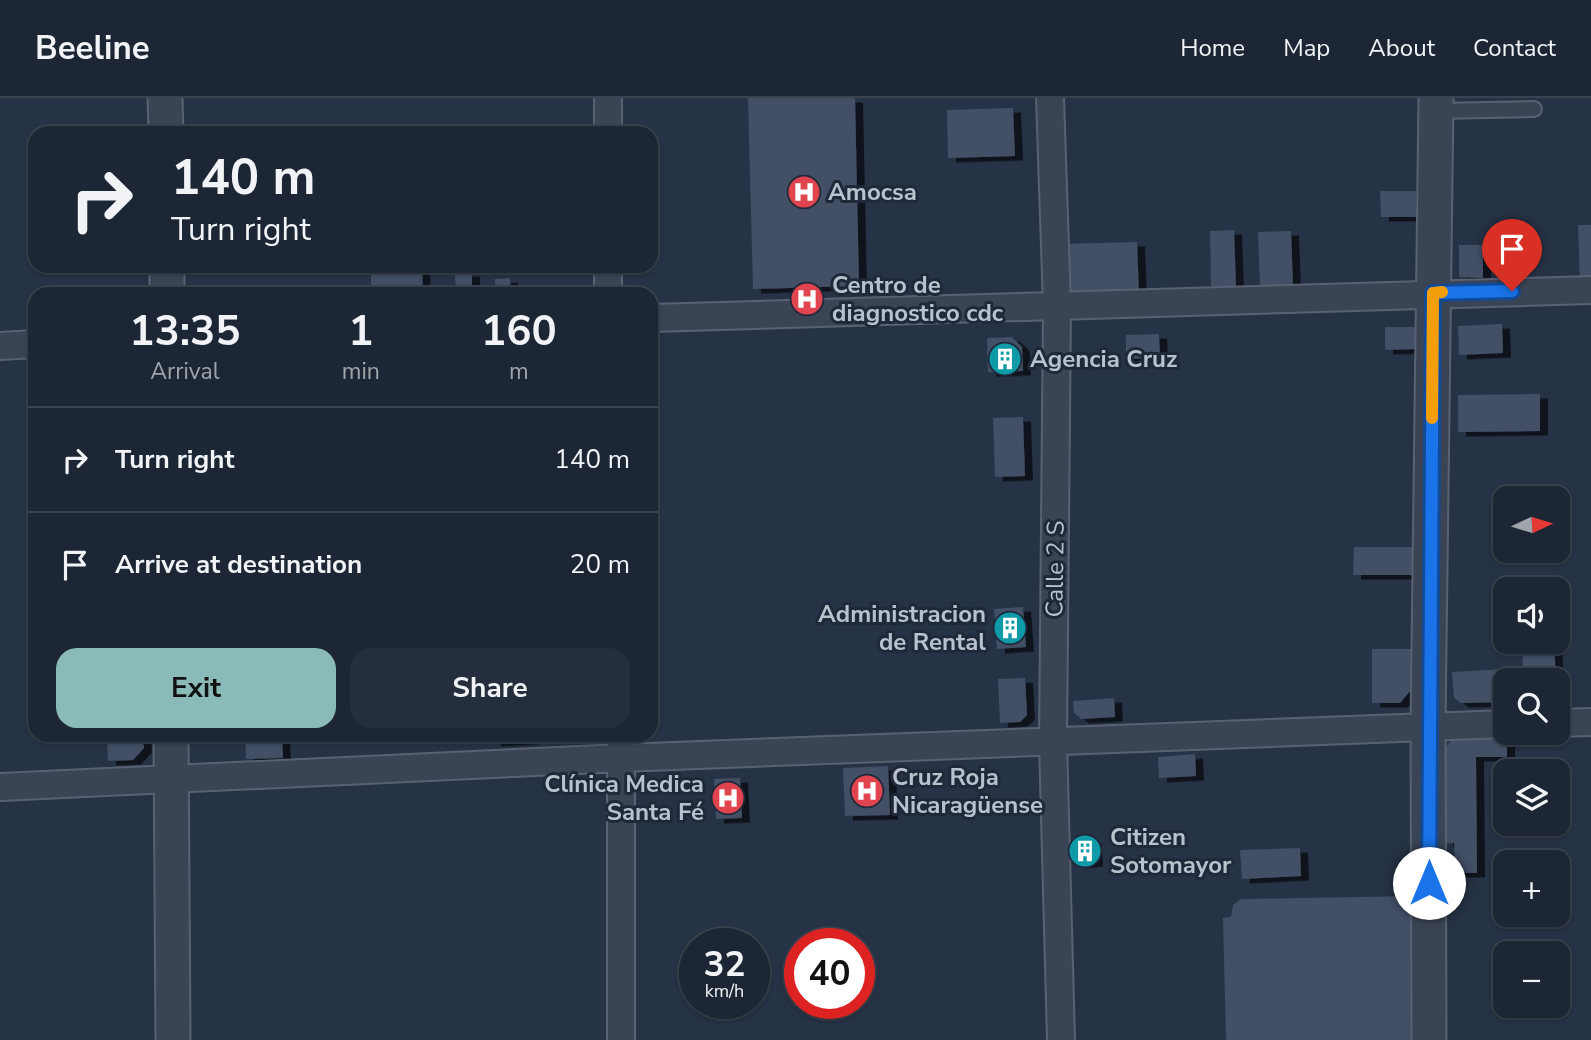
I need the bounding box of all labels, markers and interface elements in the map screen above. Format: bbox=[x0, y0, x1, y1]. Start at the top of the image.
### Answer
text: Beeline bbox=[35, 26, 150, 71]
text: Home bbox=[1180, 32, 1245, 64]
text: Map bbox=[1283, 32, 1330, 64]
text: About bbox=[1368, 32, 1435, 64]
text: Contact bbox=[1473, 32, 1556, 64]
text: 140 m bbox=[171, 144, 315, 211]
icon: right bbox=[56, 154, 147, 245]
hospital icon: Amocsa bbox=[785, 173, 823, 211]
place label: Amocsa bbox=[828, 176, 917, 208]
text: Turn right bbox=[171, 208, 311, 251]
pin bbox=[1482, 219, 1542, 291]
icon: arrive bbox=[1493, 230, 1531, 268]
place label: Centro de diagnostico cdc bbox=[832, 269, 1004, 329]
hospital icon: Centro de diagnostico cdc bbox=[788, 280, 826, 318]
text: 13:35 bbox=[129, 303, 240, 360]
text: 1 bbox=[348, 303, 373, 360]
text: 160 bbox=[481, 303, 557, 360]
building icon: Agencia Cruz bbox=[986, 340, 1024, 378]
place label: Agencia Cruz bbox=[1030, 343, 1177, 375]
text: Arrival bbox=[150, 356, 219, 387]
text: min bbox=[342, 356, 380, 387]
text: m bbox=[509, 356, 529, 387]
icon: right bbox=[56, 441, 94, 479]
text: Turn right bbox=[115, 442, 234, 477]
text: 140 m bbox=[554, 442, 630, 477]
north arrow bbox=[1493, 486, 1570, 564]
map controls bbox=[1493, 486, 1570, 1018]
street label: Calle 2 S bbox=[1038, 520, 1072, 618]
icon: arrive bbox=[56, 546, 94, 584]
text: Arrive at destination bbox=[115, 547, 362, 582]
text: 20 m bbox=[570, 547, 630, 582]
button: sound bbox=[1493, 577, 1570, 654]
place label: Administracion de Rental bbox=[818, 598, 986, 658]
building icon: Administracion de Rental bbox=[991, 609, 1029, 647]
button: Exit bbox=[56, 648, 336, 728]
button: Share bbox=[350, 648, 630, 728]
button: search bbox=[1493, 668, 1570, 745]
button: layers bbox=[1493, 759, 1570, 836]
place label: Cruz Roja Nicaragüense bbox=[892, 761, 1043, 821]
place label: Clínica Medica Santa Fé bbox=[544, 768, 704, 828]
hospital icon: Cruz Roja Nicaragüense bbox=[848, 772, 886, 810]
hospital icon: Clínica Medica Santa Fé bbox=[709, 779, 747, 817]
place label: Citizen Sotomayor bbox=[1110, 821, 1232, 881]
building icon: Citizen Sotomayor bbox=[1066, 832, 1104, 870]
position arrow bbox=[1392, 846, 1466, 920]
button: + bbox=[1493, 850, 1570, 927]
speed limit sign: 40 bbox=[784, 928, 875, 1019]
text: 32 bbox=[703, 941, 746, 988]
button: − bbox=[1493, 941, 1570, 1018]
text: km/h bbox=[705, 979, 744, 1003]

